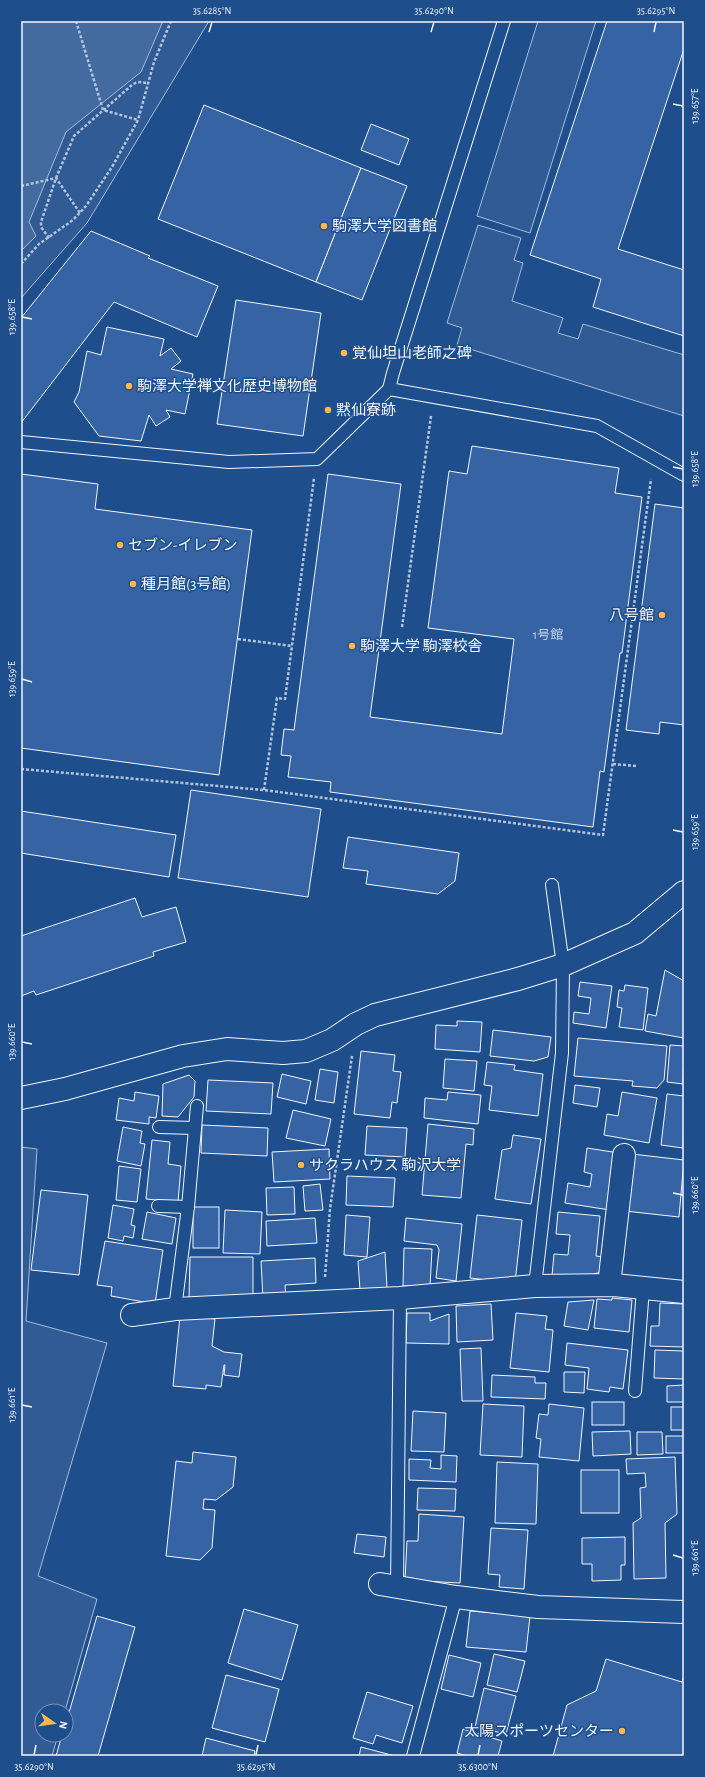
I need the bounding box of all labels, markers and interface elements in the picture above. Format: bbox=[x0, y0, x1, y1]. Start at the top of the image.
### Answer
text: 35.6285°N bbox=[193, 6, 231, 16]
text: 35.6290°N bbox=[414, 6, 454, 16]
text: 35.6295°N bbox=[637, 6, 675, 16]
text: 139.657°E bbox=[690, 88, 700, 124]
place label: 駒澤大学図書館 bbox=[332, 218, 437, 234]
marker: 駒澤大学図書館 bbox=[319, 221, 329, 231]
text: 139.658°E bbox=[7, 299, 17, 335]
place label: 覚仙坦山老師之碑 bbox=[352, 345, 472, 361]
marker: 覚仙坦山老師之碑 bbox=[339, 348, 349, 358]
place label: 駒澤大学禅文化歴史博物館 bbox=[137, 377, 317, 394]
marker: 駒澤大学禅文化歴史博物館 bbox=[124, 381, 134, 391]
place label: 黙仙寮跡 bbox=[336, 402, 396, 418]
marker: 黙仙寮跡 bbox=[323, 405, 333, 415]
text: 139.658°E bbox=[690, 451, 700, 487]
place label: セブン-イレブン bbox=[128, 537, 238, 553]
marker: セブン-イレブン bbox=[115, 540, 125, 550]
place label: 種月館(3号館) bbox=[141, 576, 231, 592]
marker: 種月館(3号館) bbox=[128, 579, 138, 589]
place label: 八号館 bbox=[609, 607, 654, 623]
marker: 八号館 bbox=[657, 610, 667, 620]
house number: 1号館 bbox=[533, 628, 563, 642]
place label: 駒澤大学 駒澤校舎 bbox=[360, 638, 482, 654]
marker: 駒澤大学 駒澤校舎 bbox=[347, 641, 357, 651]
text: 139.659°E bbox=[7, 661, 17, 697]
text: 139.659°E bbox=[690, 814, 700, 850]
text: 139.660°E bbox=[7, 1023, 17, 1060]
place label: サクラハウス 駒沢大学 bbox=[309, 1157, 461, 1173]
marker: サクラハウス 駒沢大学 bbox=[296, 1160, 306, 1170]
text: 139.660°E bbox=[690, 1176, 700, 1213]
text: 139.661°E bbox=[7, 1387, 17, 1423]
text: 139.661°E bbox=[690, 1540, 700, 1576]
north arrow bbox=[34, 1703, 74, 1743]
text: N bbox=[57, 1720, 69, 1730]
place label: 太陽スポーツセンター bbox=[464, 1723, 614, 1739]
marker: 太陽スポーツセンター bbox=[617, 1726, 627, 1736]
text: 35.6290°N bbox=[14, 1762, 54, 1772]
text: 35.6295°N bbox=[237, 1762, 275, 1772]
text: 35.6300°N bbox=[458, 1762, 498, 1772]

